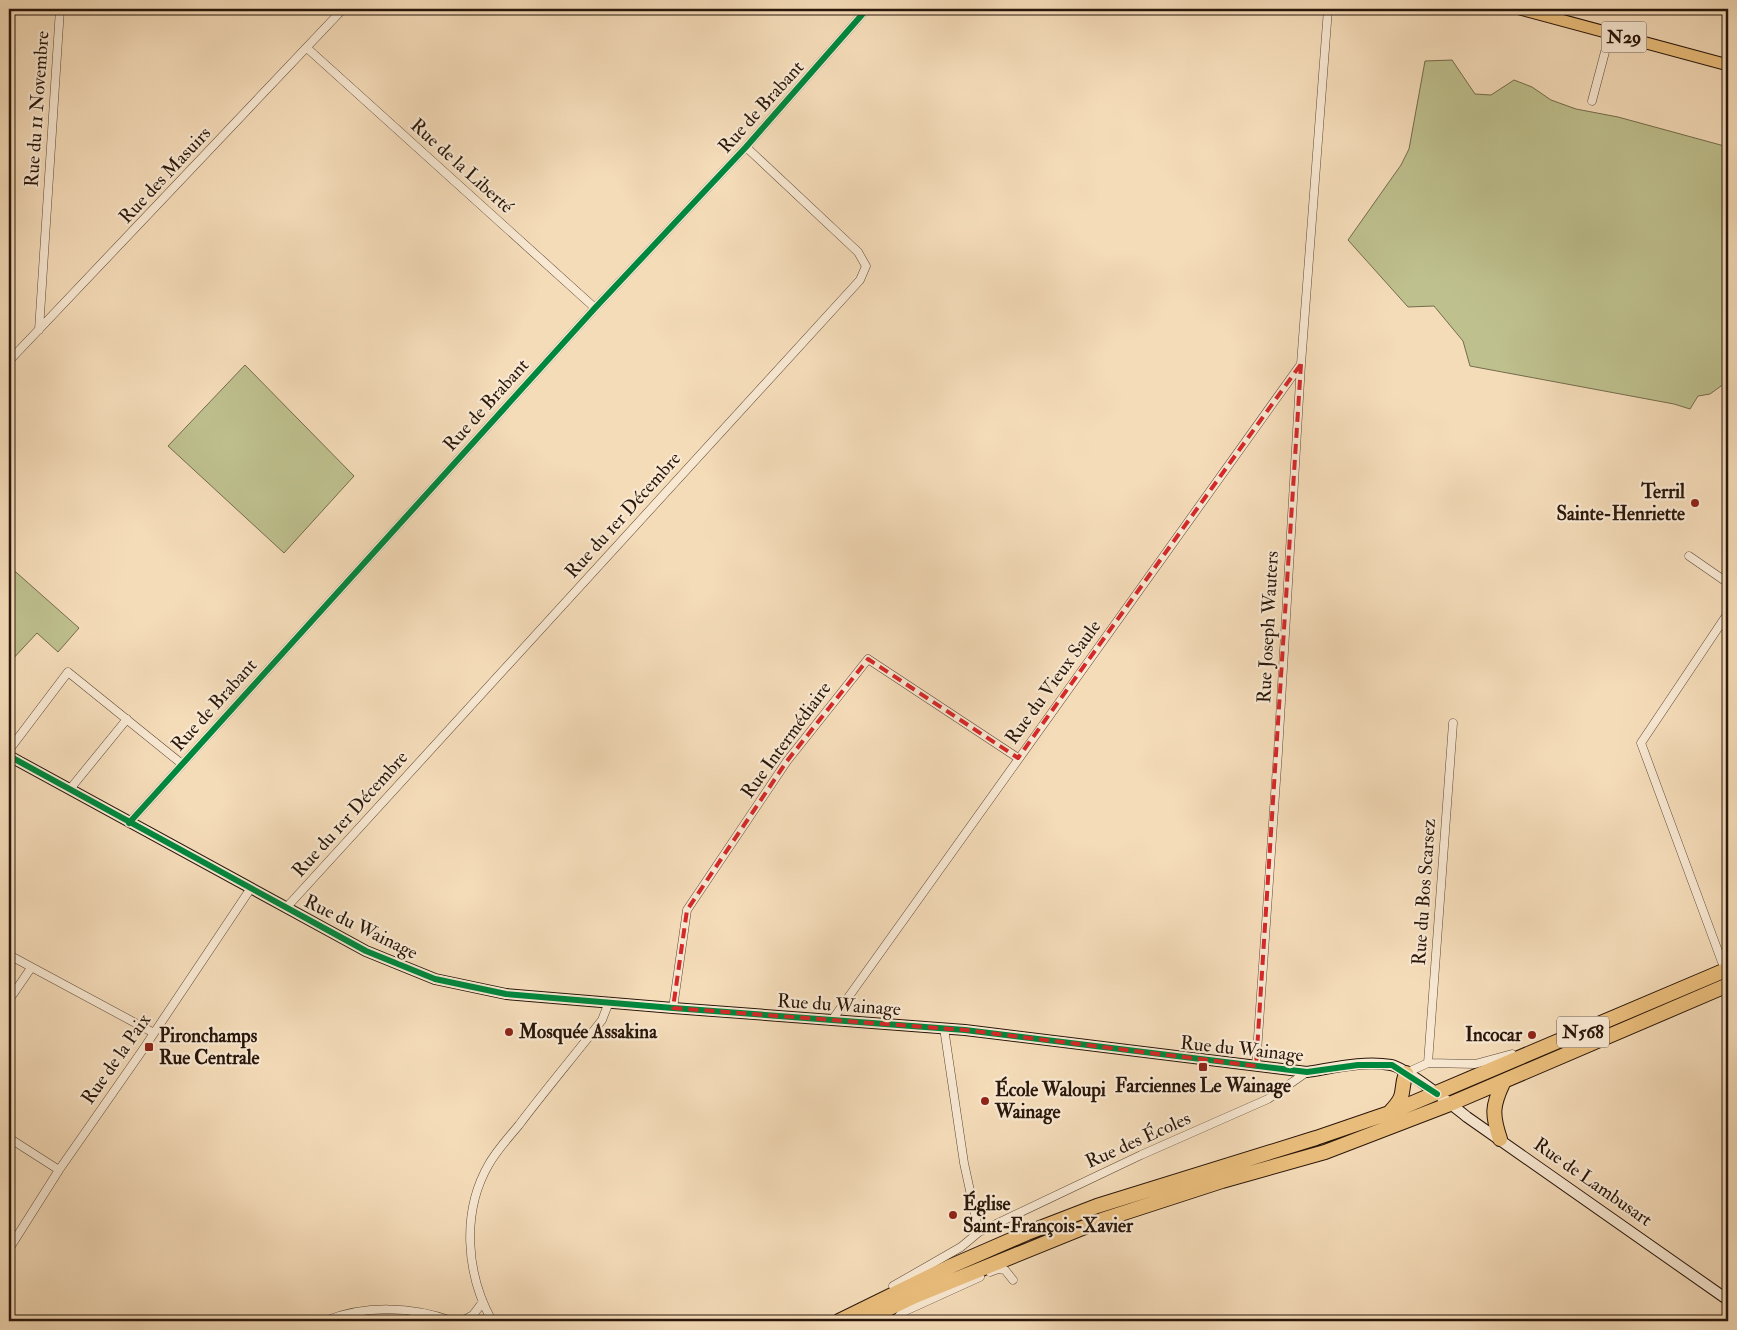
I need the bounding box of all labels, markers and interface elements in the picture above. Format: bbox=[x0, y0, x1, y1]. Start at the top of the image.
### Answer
road number: N29 bbox=[1602, 22, 1646, 52]
street label: Rue du 11 Novembre bbox=[20, 30, 54, 188]
street label: Rue de Brabant bbox=[713, 56, 809, 158]
street label: Rue de la Liberté bbox=[406, 113, 519, 219]
street label: Rue des Masuirs bbox=[114, 121, 216, 229]
street label: Rue de Brabant bbox=[438, 354, 534, 456]
street label: Rue du 1er Décembre bbox=[560, 447, 686, 583]
place label: Terril Sainte-Henriette bbox=[1556, 480, 1685, 526]
marker: Terril Sainte-Henriette bbox=[1689, 497, 1701, 509]
street label: Rue Joseph Wauters bbox=[1252, 550, 1285, 704]
street label: Rue du Vieux Saule bbox=[1000, 615, 1106, 749]
street label: Rue de Brabant bbox=[166, 654, 262, 756]
street label: Rue Intermédiaire bbox=[736, 677, 836, 803]
street label: Rue du 1er Décembre bbox=[287, 746, 413, 882]
street label: Rue du Bos Scarsez bbox=[1407, 818, 1441, 966]
street label: Rue du Wainage bbox=[300, 889, 422, 965]
street label: Rue du Wainage bbox=[776, 989, 902, 1021]
street label: Rue de la Paix bbox=[76, 1009, 156, 1109]
road number: N568 bbox=[1557, 1016, 1609, 1048]
place label: Mosquée Assakina bbox=[518, 1020, 658, 1045]
place label: Incocar bbox=[1465, 1023, 1523, 1047]
place label: Pironchamps Rue Centrale bbox=[159, 1024, 260, 1070]
marker: Mosquée Assakina bbox=[503, 1026, 515, 1038]
marker: Incocar bbox=[1526, 1029, 1538, 1041]
street label: Rue du Wainage bbox=[1179, 1031, 1305, 1067]
marker: Pironchamps Rue Centrale bbox=[143, 1041, 155, 1053]
marker: Farciennes Le Wainage bbox=[1197, 1061, 1209, 1073]
place label: Farciennes Le Wainage bbox=[1115, 1074, 1291, 1099]
place label: École Waloupi Wainage bbox=[994, 1076, 1106, 1125]
marker: École Waloupi Wainage bbox=[979, 1095, 991, 1107]
street label: Rue des Écoles bbox=[1081, 1104, 1194, 1174]
street label: Rue de Lambusart bbox=[1529, 1132, 1657, 1232]
place label: Église Saint-François-Xavier bbox=[963, 1190, 1134, 1238]
marker: Église Saint-François-Xavier bbox=[947, 1209, 959, 1221]

